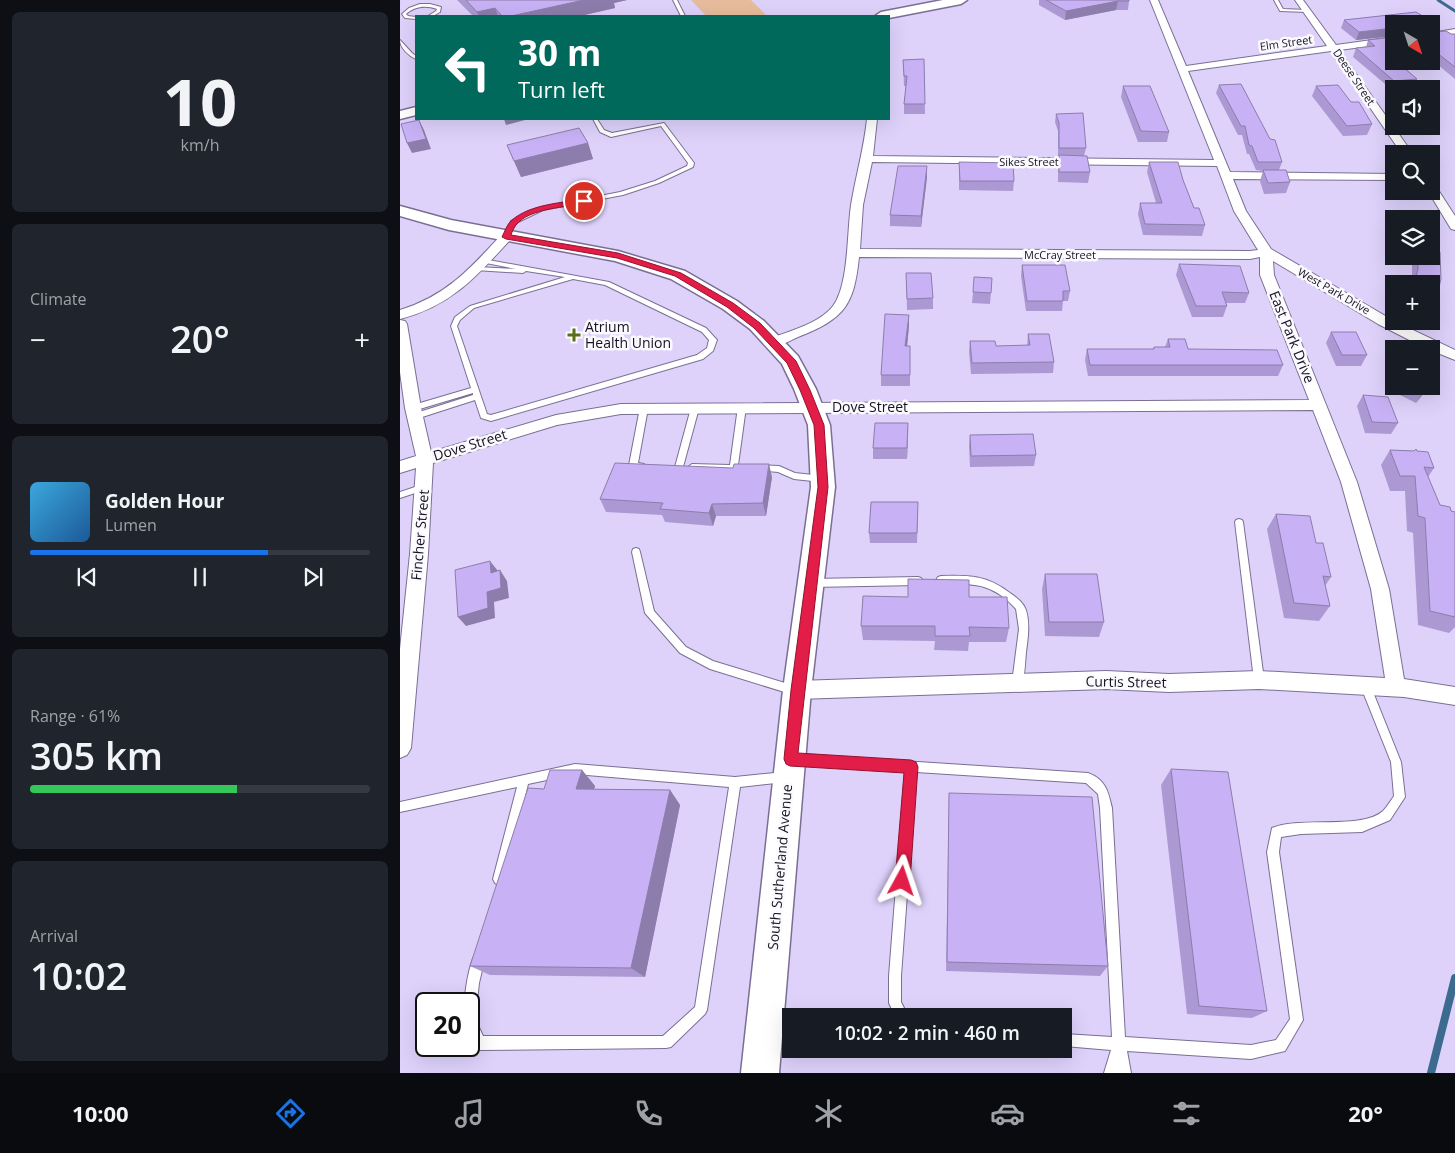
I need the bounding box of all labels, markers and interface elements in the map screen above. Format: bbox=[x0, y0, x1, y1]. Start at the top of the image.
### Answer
north arrow bbox=[1385, 15, 1440, 70]
map controls bbox=[1385, 15, 1440, 395]
text: 30 m bbox=[518, 29, 601, 76]
street label: Elm Street bbox=[1259, 31, 1313, 54]
icon: left bbox=[435, 35, 500, 100]
street label: Deese Street bbox=[1330, 45, 1379, 108]
text: 10 bbox=[163, 57, 237, 145]
text: Turn left bbox=[518, 74, 605, 104]
button: sound bbox=[1385, 80, 1440, 135]
text: km/h bbox=[181, 134, 219, 156]
button: search bbox=[1385, 145, 1440, 200]
street label: Sikes Street bbox=[999, 154, 1059, 169]
pin bbox=[563, 180, 605, 222]
icon: arrive bbox=[570, 187, 598, 215]
button: layers bbox=[1385, 210, 1440, 265]
street label: McCray Street bbox=[1024, 247, 1096, 262]
street label: West Park Drive bbox=[1295, 264, 1373, 317]
button: + bbox=[1385, 275, 1440, 330]
text: Climate bbox=[30, 288, 87, 310]
street label: East Park Drive bbox=[1265, 288, 1320, 386]
text: 20° bbox=[170, 312, 230, 364]
place label: Atrium Health Union bbox=[585, 317, 671, 352]
text: − bbox=[30, 320, 46, 358]
text: + bbox=[354, 320, 370, 358]
marker: Atrium Health Union bbox=[567, 328, 581, 342]
button: − bbox=[1385, 340, 1440, 395]
street label: Dove Street bbox=[832, 397, 908, 416]
street label: Dove Street bbox=[431, 424, 509, 465]
text: Golden Hour bbox=[105, 488, 224, 514]
street label: Fincher Street bbox=[406, 489, 433, 581]
text: Lumen bbox=[105, 514, 157, 536]
icon: previous bbox=[73, 563, 101, 591]
icon: pause bbox=[186, 563, 214, 591]
icon: next bbox=[299, 563, 327, 591]
street label: Curtis Street bbox=[1085, 671, 1167, 692]
text: Range · 61% bbox=[30, 705, 120, 727]
text: 305 km bbox=[30, 729, 163, 781]
street label: South Sutherland Avenue bbox=[763, 783, 796, 951]
position arrow bbox=[875, 854, 927, 906]
text: Arrival bbox=[30, 925, 78, 947]
text: 10:02 bbox=[30, 949, 127, 1001]
speed limit sign: 20 bbox=[415, 992, 480, 1057]
text: 10:02 · 2 min · 460 m bbox=[834, 1020, 1020, 1046]
icon: directions bbox=[273, 1096, 308, 1131]
icon: music bbox=[452, 1096, 487, 1131]
icon: phone bbox=[631, 1096, 666, 1131]
icon: climate bbox=[811, 1096, 846, 1131]
icon: car bbox=[990, 1096, 1025, 1131]
icon: filters bbox=[1169, 1096, 1204, 1131]
text: 10:00 bbox=[72, 1098, 129, 1128]
text: 20° bbox=[1348, 1098, 1383, 1128]

